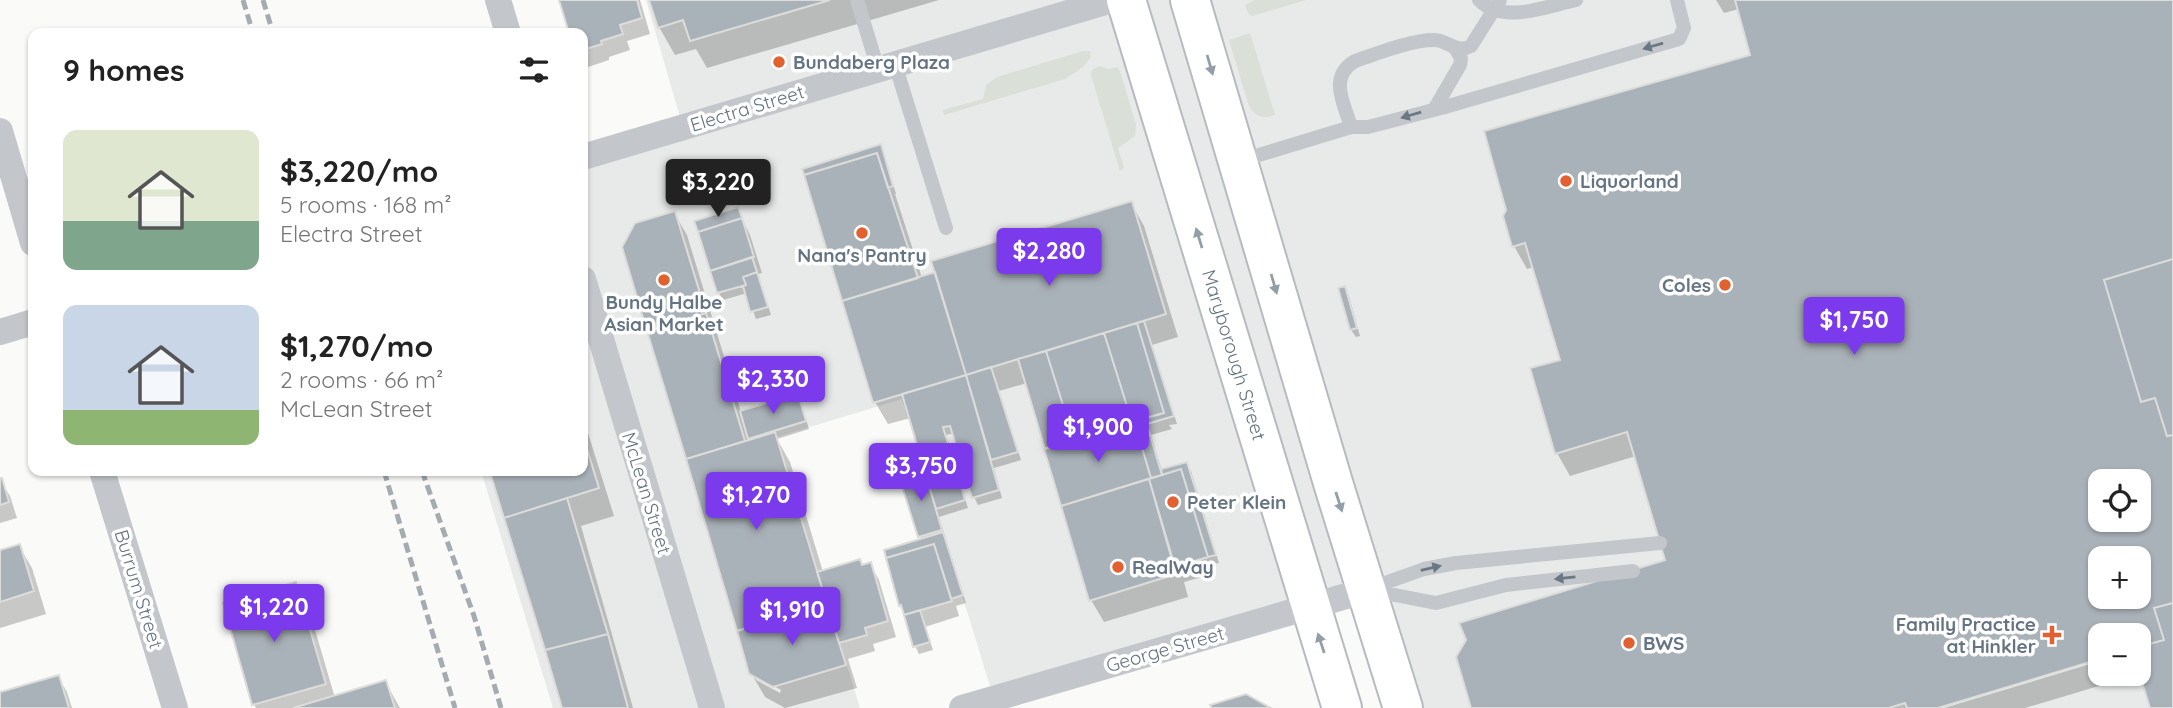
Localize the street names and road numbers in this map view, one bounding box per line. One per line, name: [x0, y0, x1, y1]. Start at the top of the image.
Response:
street label: Electra Street: [687, 79, 807, 137]
street label: Maryborough Street: [1197, 267, 1272, 443]
street label: McLean Street: [617, 429, 677, 557]
street label: Burrum Street: [110, 527, 168, 651]
street label: George Street: [1103, 621, 1227, 677]

